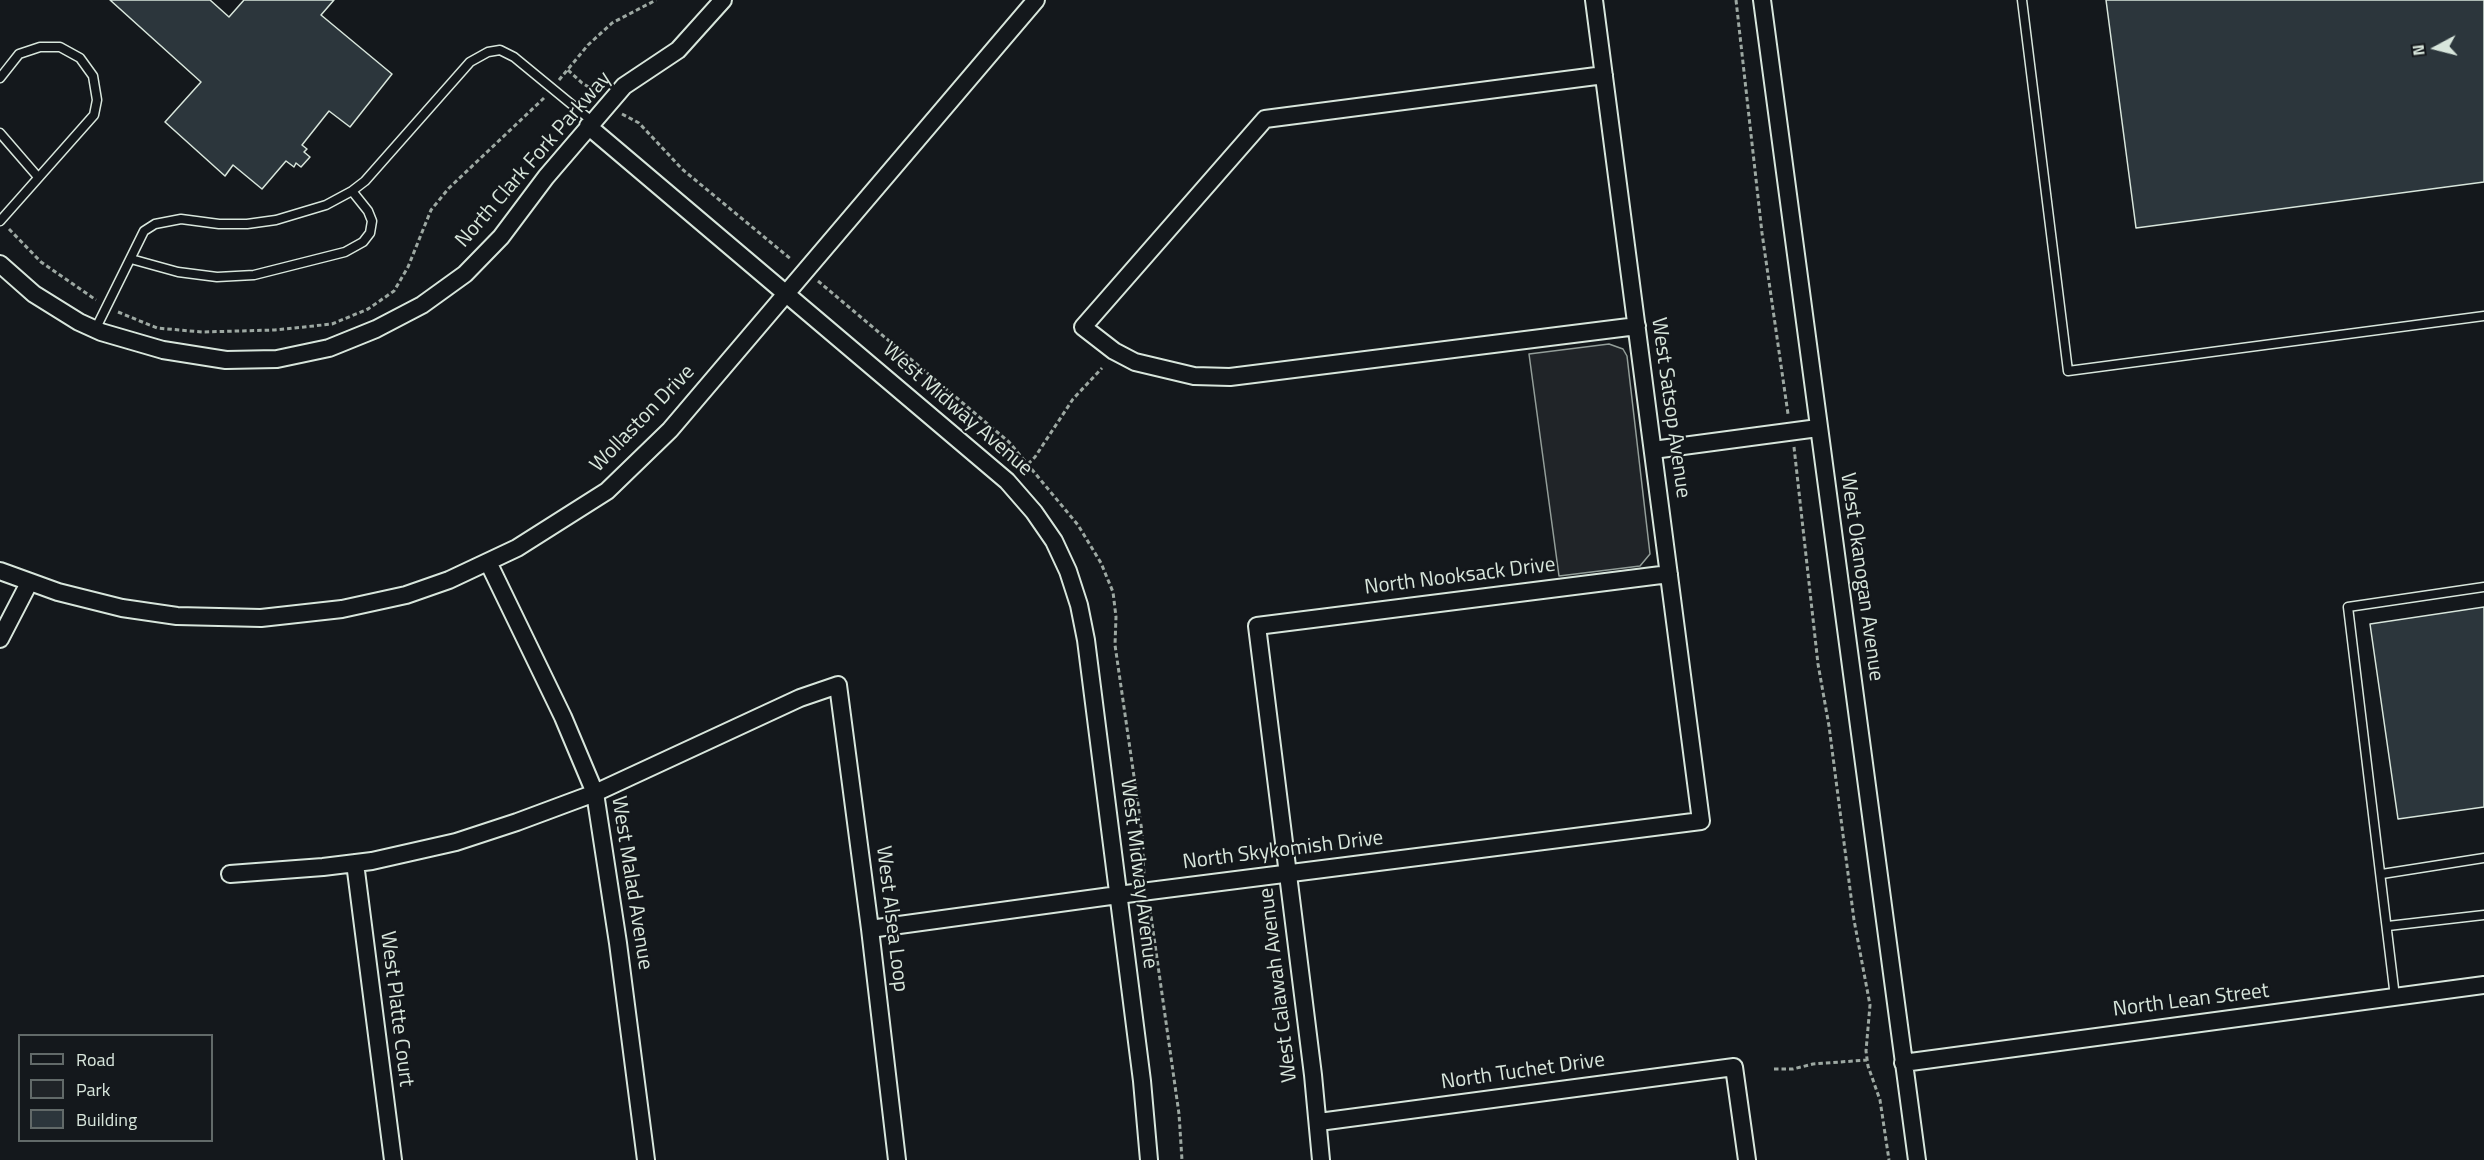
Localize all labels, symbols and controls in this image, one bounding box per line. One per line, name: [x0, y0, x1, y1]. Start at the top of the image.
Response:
north arrow: [2406, 18, 2466, 78]
text: N: [2406, 43, 2431, 57]
street label: North Clark Fork Parkway: [451, 67, 617, 253]
street label: West Satsop Avenue: [1645, 316, 1695, 500]
street label: West Midway Avenue: [877, 338, 1037, 482]
street label: Wollaston Drive: [585, 360, 701, 478]
street label: West Okanogan Avenue: [1834, 471, 1888, 683]
street label: North Nooksack Drive: [1363, 553, 1557, 601]
street label: West Midway Avenue: [1114, 778, 1162, 970]
street label: West Malad Avenue: [605, 794, 657, 972]
street label: North Skykomish Drive: [1181, 826, 1385, 876]
street label: West Alsea Loop: [870, 845, 912, 993]
street label: West Calawah Avenue: [1255, 886, 1303, 1084]
street label: West Platte Court: [374, 930, 418, 1088]
street label: North Lean Street: [2112, 979, 2270, 1023]
legend: [18, 1034, 213, 1142]
text: Road: [76, 1046, 115, 1073]
street label: North Tuchet Drive: [1440, 1048, 1606, 1096]
text: Park: [76, 1076, 110, 1103]
text: Building: [76, 1106, 137, 1133]

